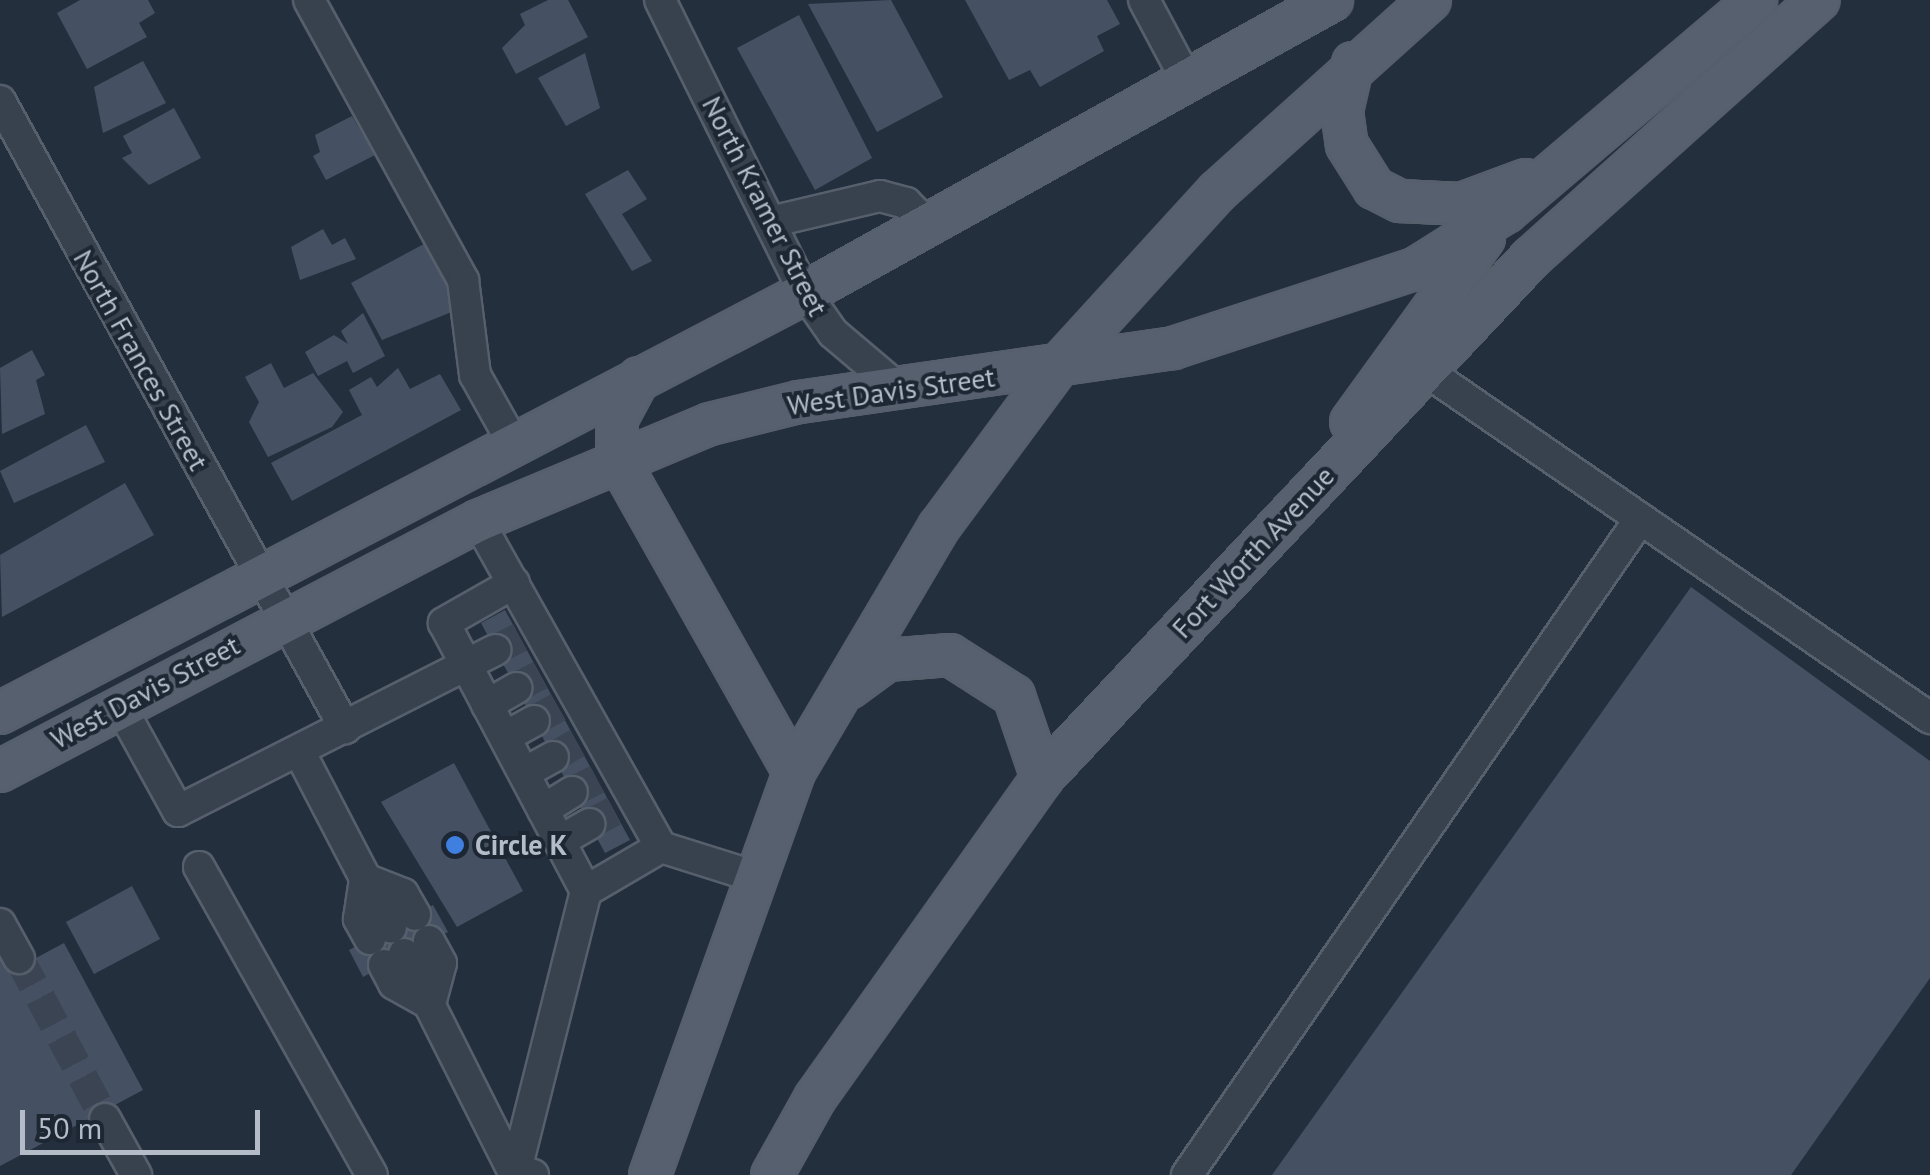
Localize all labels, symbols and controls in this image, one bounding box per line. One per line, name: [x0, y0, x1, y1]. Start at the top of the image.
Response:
street label: North Kramer Street: [695, 91, 835, 321]
street label: North Frances Street: [67, 244, 215, 476]
street label: West Davis Street: [785, 360, 997, 422]
street label: Fort Worth Avenue: [1164, 459, 1342, 645]
street label: West Davis Street: [45, 628, 245, 756]
place label: Circle K: [475, 828, 567, 862]
marker: Circle K: [444, 834, 466, 856]
scale bar: [25, 1090, 265, 1152]
text: 50 m: [37, 1108, 102, 1147]

